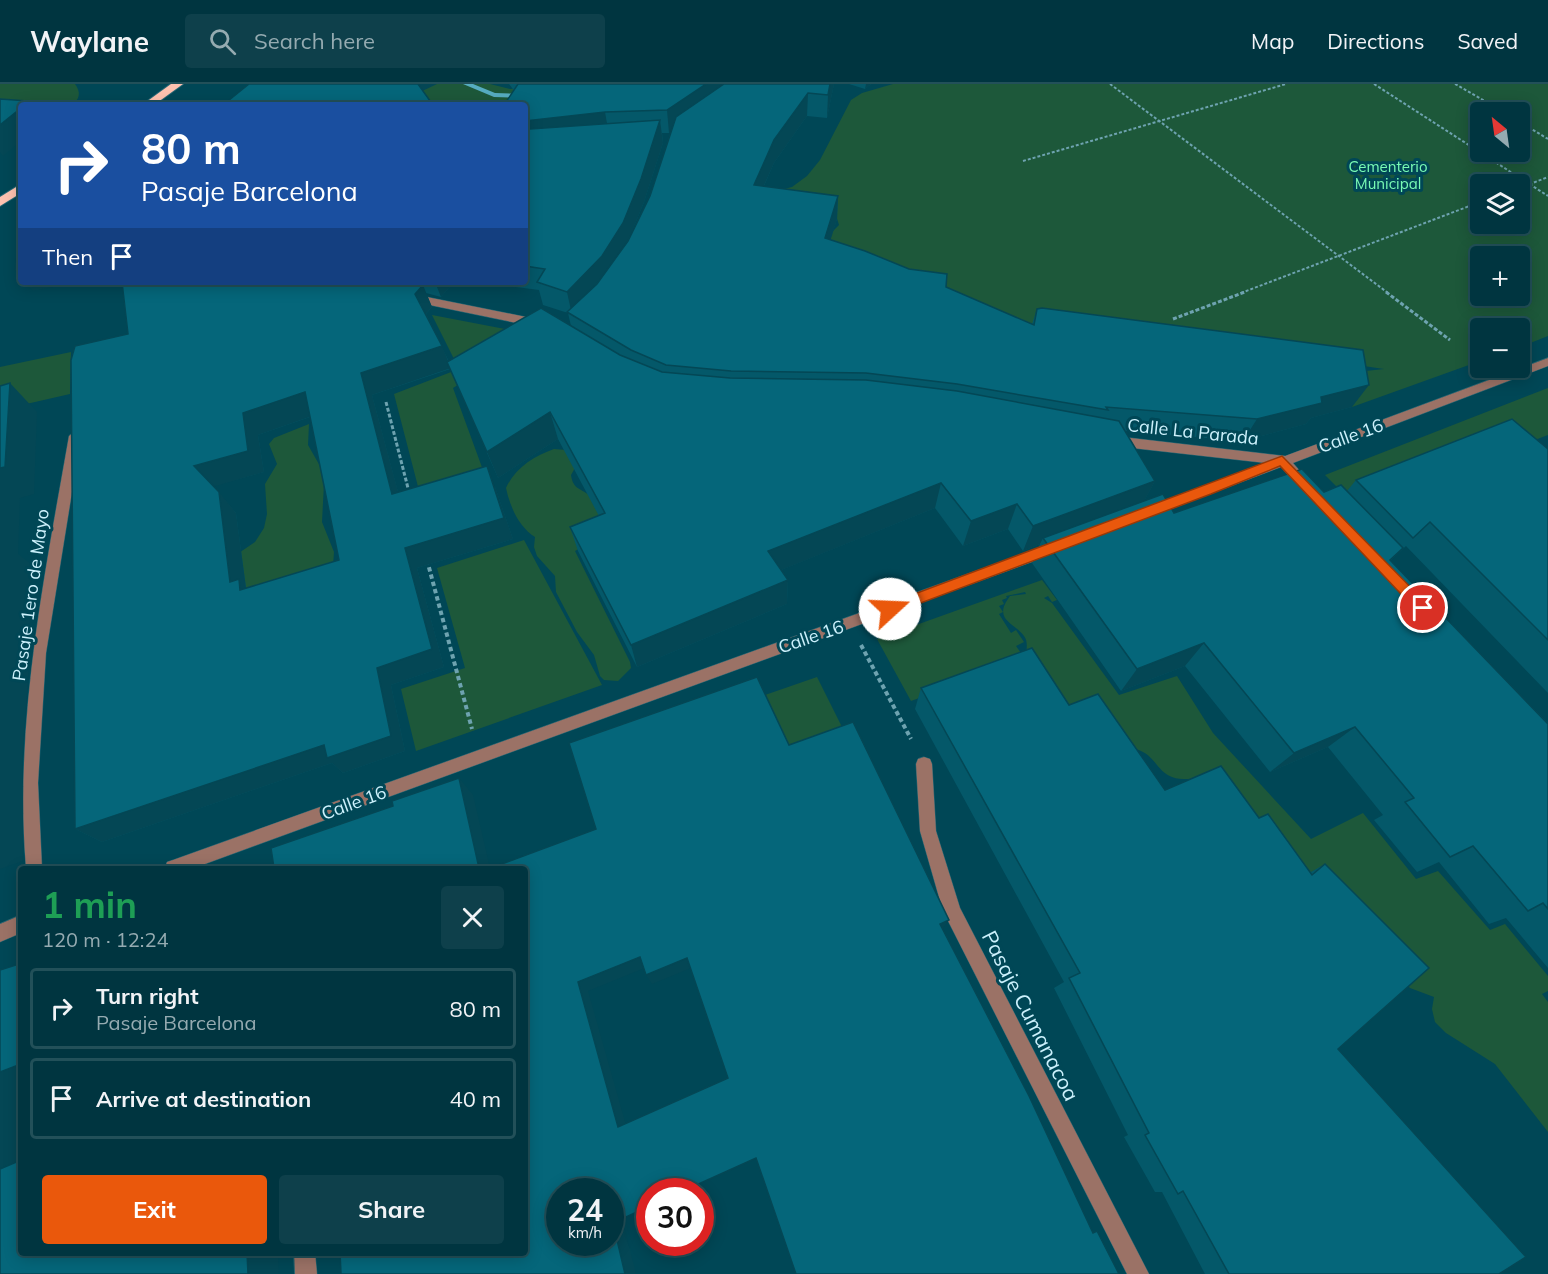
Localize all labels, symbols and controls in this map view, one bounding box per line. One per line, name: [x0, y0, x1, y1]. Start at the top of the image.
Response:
search box: [185, 14, 605, 68]
text: Waylane: [30, 24, 149, 59]
icon: search: [206, 25, 239, 58]
text: Search here: [254, 27, 375, 55]
text: Map: [1251, 28, 1294, 54]
text: Directions: [1327, 28, 1424, 54]
text: Saved: [1457, 28, 1518, 54]
north arrow: [1470, 102, 1530, 162]
map controls: [1470, 102, 1530, 378]
text: 80 m: [141, 122, 241, 175]
icon: right: [42, 126, 120, 204]
park label: Cementerio Municipal: [1349, 157, 1427, 193]
text: Pasaje Barcelona: [141, 174, 358, 208]
button: layers: [1470, 174, 1530, 234]
icon: arrive: [105, 240, 138, 273]
text: Then: [42, 243, 93, 271]
button: +: [1470, 246, 1530, 306]
button: −: [1470, 318, 1530, 378]
street label: Calle La Parada: [1126, 413, 1260, 450]
street label: Calle 16: [1315, 413, 1386, 458]
street label: Pasaje 1ero de Mayo: [7, 507, 54, 683]
position arrow: [858, 577, 922, 641]
pin: [1397, 582, 1448, 633]
icon: arrive: [1406, 591, 1439, 624]
street label: Calle 16: [775, 615, 846, 658]
street label: Calle 16: [318, 780, 389, 825]
text: 1 min: [42, 882, 137, 927]
button: close: [441, 886, 504, 949]
street label: Pasaje Cumanacoa: [977, 926, 1085, 1105]
text: 120 m · 12:24: [42, 927, 168, 952]
text: Turn right: [96, 982, 199, 1010]
icon: right: [45, 992, 78, 1025]
text: 80 m: [450, 995, 501, 1023]
text: Pasaje Barcelona: [96, 1010, 257, 1035]
icon: arrive: [45, 1082, 78, 1115]
text: Arrive at destination: [96, 1085, 311, 1113]
text: 40 m: [450, 1085, 501, 1113]
button: Exit: [42, 1175, 267, 1244]
button: Share: [279, 1175, 504, 1244]
speed limit sign: 30: [636, 1178, 714, 1256]
text: 24: [567, 1191, 603, 1229]
text: km/h: [568, 1223, 602, 1242]

